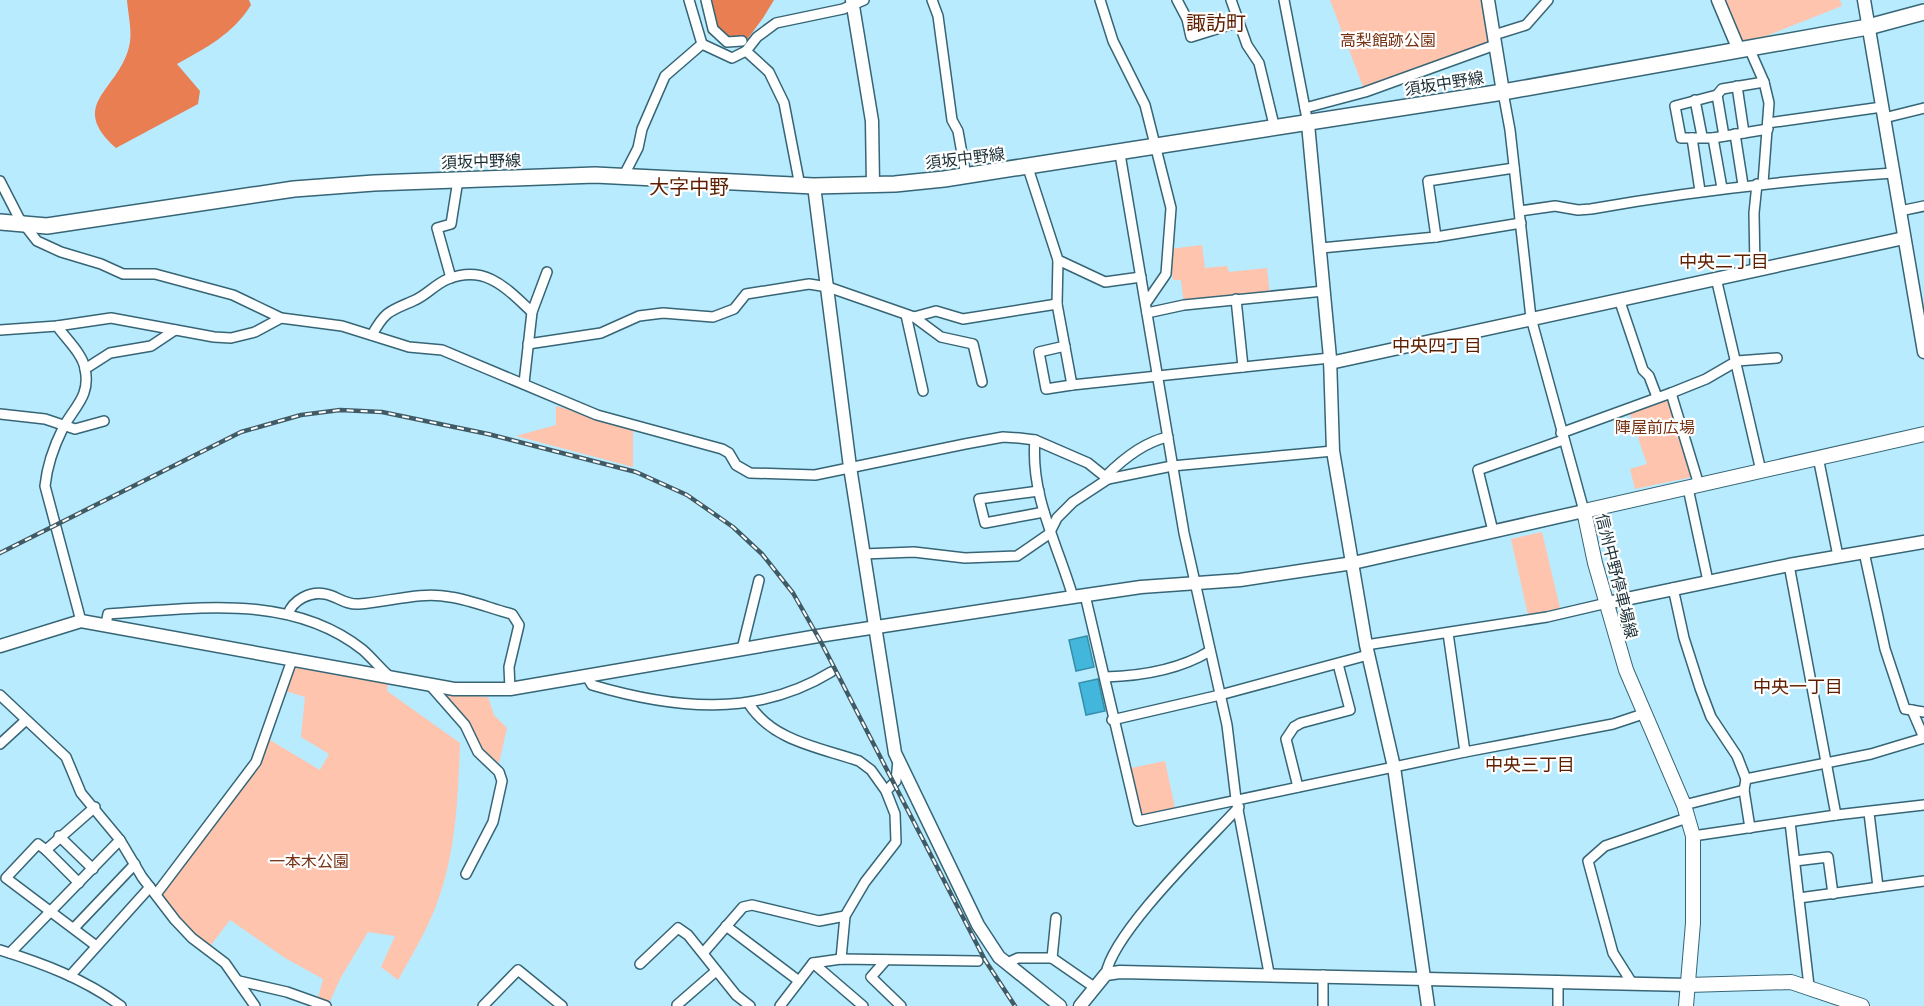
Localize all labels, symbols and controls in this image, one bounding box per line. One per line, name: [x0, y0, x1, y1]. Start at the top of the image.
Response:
district label: 諏訪町: [1186, 12, 1246, 38]
park label: 高梨館跡公園: [1340, 32, 1436, 52]
street label: 須坂中野線: [1403, 69, 1485, 101]
street label: 須坂中野線: [924, 145, 1006, 175]
street label: 須坂中野線: [441, 152, 521, 174]
district label: 大字中野: [649, 176, 729, 202]
district label: 中央二丁目: [1679, 252, 1769, 275]
district label: 中央四丁目: [1392, 336, 1482, 359]
park label: 陣屋前広場: [1615, 419, 1695, 439]
street label: 信州中野停車場線: [1590, 512, 1640, 641]
district label: 中央一丁目: [1753, 677, 1843, 700]
district label: 中央三丁目: [1485, 755, 1575, 778]
park label: 一本木公園: [269, 853, 349, 873]

